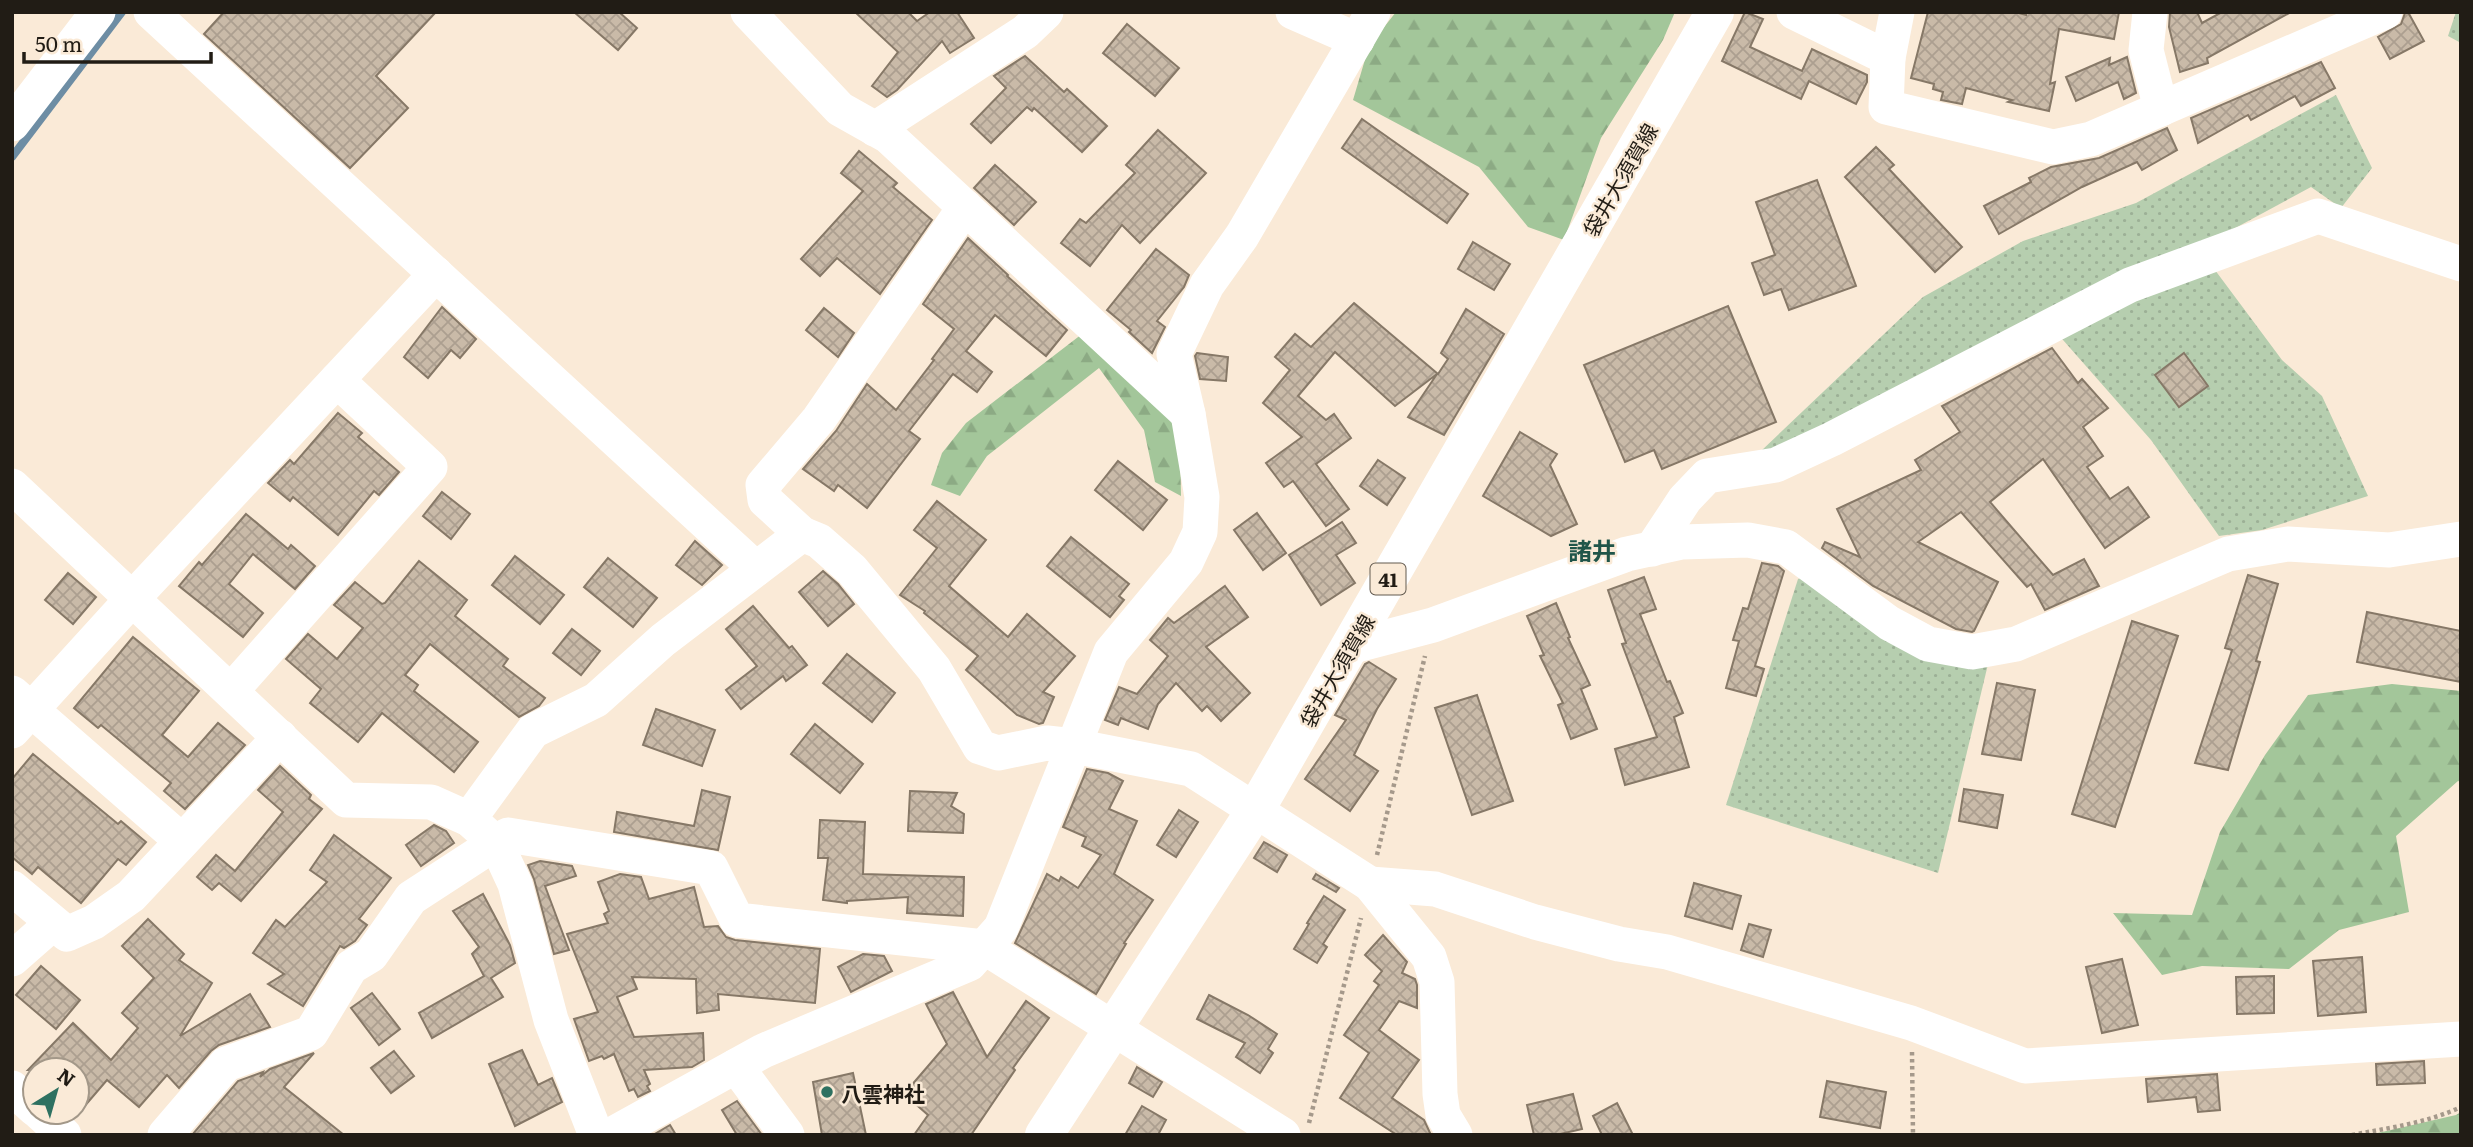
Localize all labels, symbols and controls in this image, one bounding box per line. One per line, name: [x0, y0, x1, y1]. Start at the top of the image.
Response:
scale bar: [24, 21, 212, 65]
text: 50 m: [35, 27, 82, 58]
street label: 袋井大須賀線: [1574, 117, 1664, 241]
district label: 諸井: [1568, 532, 1616, 567]
road number: 41: [1370, 564, 1406, 594]
street label: 袋井大須賀線: [1291, 608, 1381, 732]
north arrow: [21, 1056, 91, 1126]
text: N: [52, 1061, 82, 1093]
place label: 八雲神社: [841, 1077, 925, 1108]
marker: 八雲神社: [819, 1084, 835, 1100]

